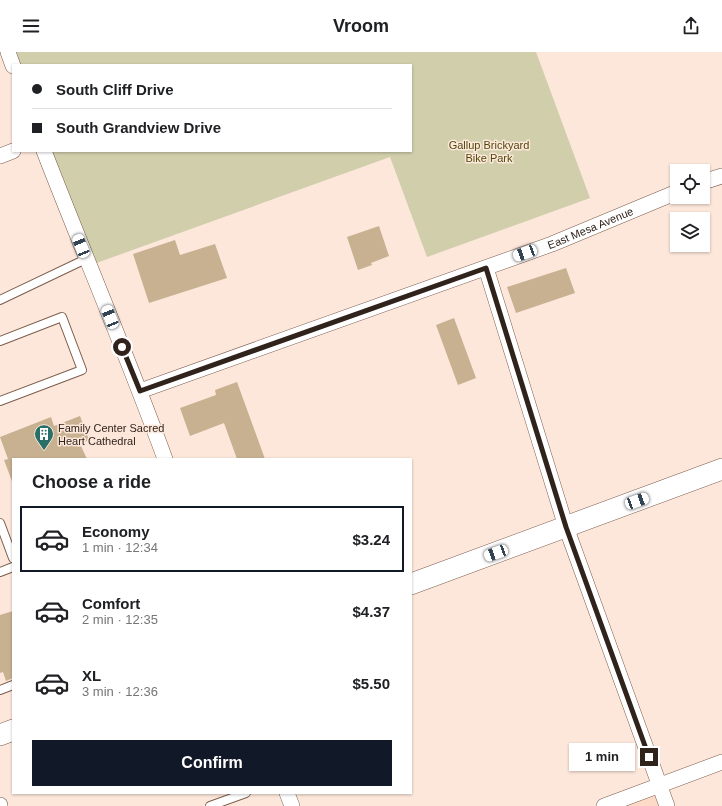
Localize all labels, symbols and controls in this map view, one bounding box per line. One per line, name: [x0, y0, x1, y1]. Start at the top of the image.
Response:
icon: menu: [20, 15, 42, 37]
icon: share: [680, 15, 702, 37]
text: Vroom: [333, 16, 389, 36]
text: South Cliff Drive: [56, 81, 174, 98]
text: South Grandview Drive: [56, 119, 221, 136]
park label: Gallup Brickyard Bike Park: [449, 139, 529, 164]
map controls: [670, 164, 710, 252]
button: locate: [670, 164, 710, 204]
street label: East Mesa Avenue: [546, 205, 635, 251]
button: layers: [670, 212, 710, 252]
car: [71, 233, 91, 259]
car: [512, 243, 538, 263]
car: [100, 304, 120, 330]
route start: [113, 338, 131, 356]
place label: Family Center Sacred Heart Cathedral: [58, 422, 164, 447]
building icon: Family Center Sacred Heart Cathedral: [33, 423, 55, 451]
text: Choose a ride: [32, 472, 151, 492]
car: [624, 491, 650, 511]
icon: car: [34, 521, 70, 557]
text: Economy: [82, 523, 150, 540]
text: $3.24: [352, 531, 390, 548]
text: 1 min · 12:34: [82, 540, 158, 555]
car: [483, 543, 509, 563]
icon: car: [34, 593, 70, 629]
text: Comfort: [82, 595, 140, 612]
text: $4.37: [352, 603, 390, 620]
text: 2 min · 12:35: [82, 612, 158, 627]
icon: car: [34, 665, 70, 701]
text: XL: [82, 667, 101, 684]
text: $5.50: [352, 675, 390, 692]
text: 3 min · 12:36: [82, 684, 158, 699]
button: Confirm: [32, 740, 392, 786]
callout: 1 min: [569, 743, 635, 771]
route end: [640, 748, 658, 766]
text: 1 min: [585, 749, 619, 764]

